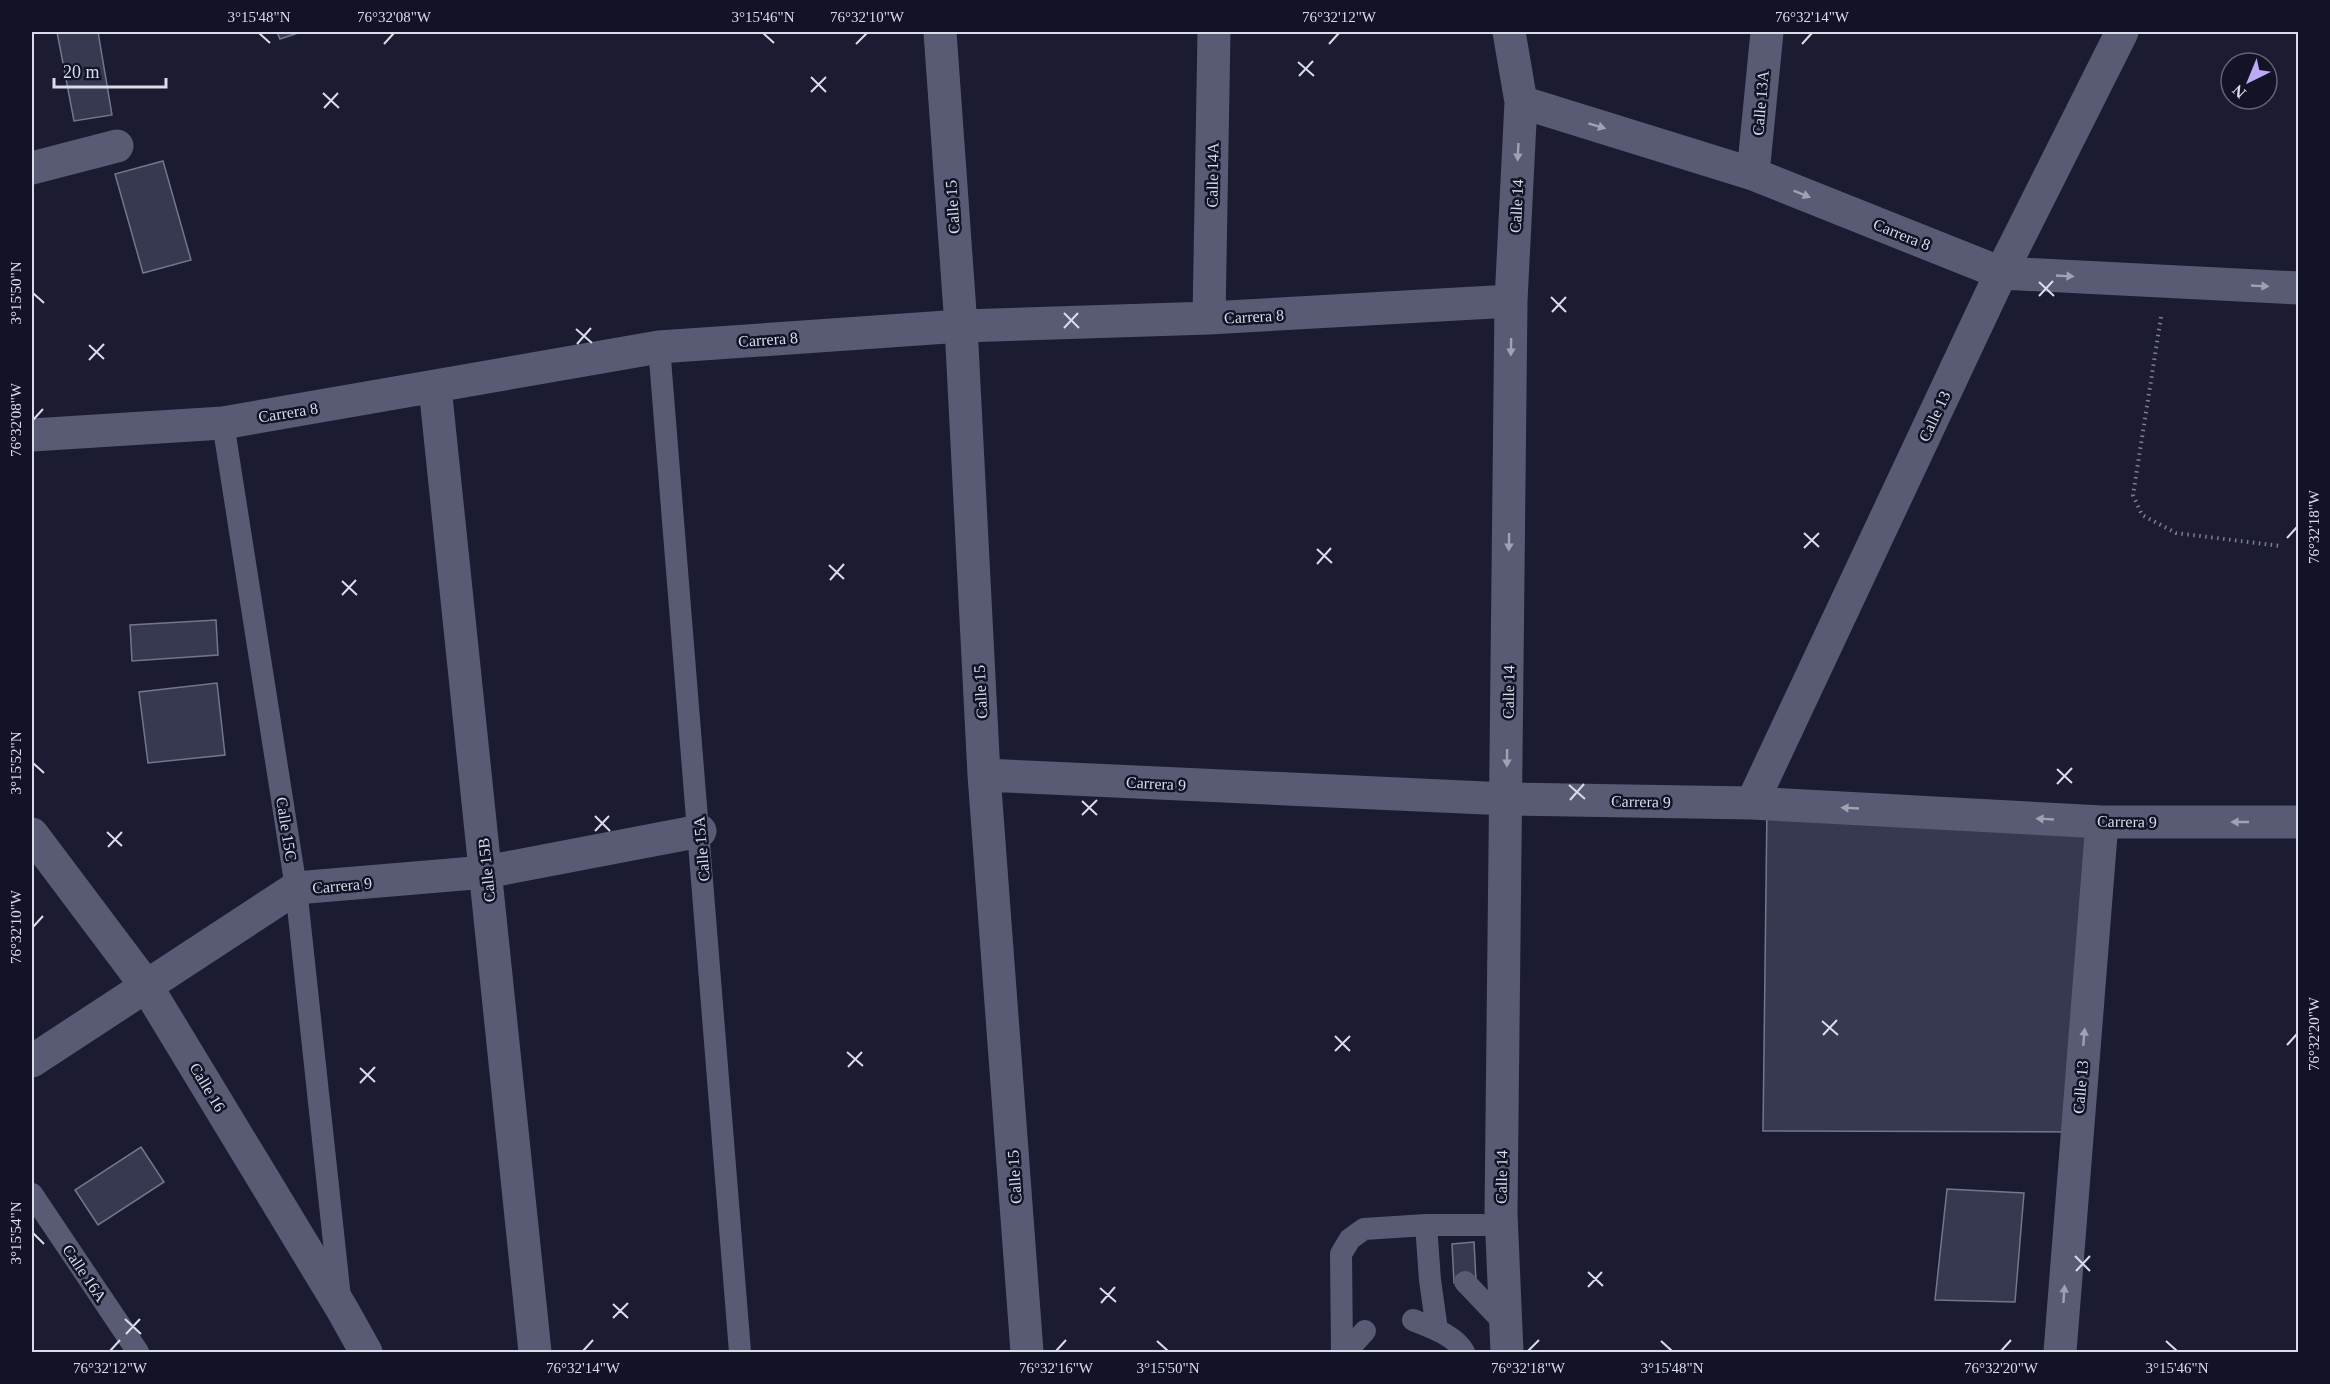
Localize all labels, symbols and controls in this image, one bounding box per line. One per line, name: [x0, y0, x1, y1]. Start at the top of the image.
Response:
text: 3°15'48"N: [227, 9, 291, 25]
text: 76°32'08"W: [357, 9, 432, 25]
text: 3°15'46"N: [731, 9, 795, 25]
text: 76°32'10"W: [830, 9, 905, 25]
text: 76°32'12"W: [1302, 9, 1377, 25]
text: 76°32'14"W: [1775, 9, 1850, 25]
scale bar: [54, 51, 166, 89]
north arrow: [2219, 51, 2279, 111]
text: 20 m: [63, 62, 100, 82]
street label: Calle 13A: [1749, 69, 1772, 136]
text: N: [2229, 81, 2249, 102]
one-way arrow: [1588, 122, 1606, 131]
street label: Calle 14A: [1203, 142, 1222, 208]
one-way arrow: [1514, 143, 1523, 162]
street label: Calle 14: [1507, 179, 1526, 233]
street label: Calle 15: [942, 180, 963, 234]
one-way arrow: [1793, 190, 1811, 199]
street label: Carrera 8: [1871, 215, 1933, 254]
text: 3°15'50"N: [8, 261, 24, 325]
one-way arrow: [2056, 272, 2075, 281]
one-way arrow: [2251, 281, 2270, 290]
street label: Carrera 8: [1224, 306, 1284, 327]
street label: Carrera 8: [738, 329, 799, 350]
one-way arrow: [1506, 337, 1516, 356]
text: 76°32'08"W: [8, 382, 24, 457]
street label: Calle 13: [1915, 388, 1954, 444]
street label: Carrera 8: [257, 399, 319, 426]
text: 76°32'18"W: [2306, 489, 2322, 564]
one-way arrow: [1504, 532, 1514, 551]
street label: Calle 15: [971, 665, 990, 719]
street label: Calle 14: [1500, 665, 1517, 719]
text: 3°15'52"N: [8, 731, 24, 795]
one-way arrow: [1502, 748, 1512, 767]
street label: Carrera 9: [1126, 773, 1186, 794]
street label: Carrera 9: [1611, 792, 1671, 811]
street label: Calle 15C: [273, 796, 300, 862]
one-way arrow: [1841, 804, 1860, 813]
street label: Carrera 9: [2097, 812, 2157, 831]
one-way arrow: [2036, 814, 2055, 823]
street label: Calle 15A: [690, 815, 713, 882]
one-way arrow: [2231, 817, 2250, 827]
street label: Calle 15B: [475, 837, 498, 903]
street label: Carrera 9: [311, 874, 373, 897]
text: 76°32'10"W: [8, 889, 24, 964]
text: 76°32'20"W: [2306, 996, 2322, 1071]
one-way arrow: [2079, 1027, 2089, 1046]
street label: Calle 16: [186, 1060, 229, 1115]
street label: Calle 13: [2070, 1060, 2091, 1115]
street label: Calle 15: [1004, 1150, 1025, 1204]
street label: Calle 14: [1493, 1150, 1510, 1204]
text: 3°15'54"N: [8, 1201, 24, 1265]
street label: Calle 16A: [59, 1241, 110, 1305]
one-way arrow: [2059, 1285, 2069, 1304]
text: 76°32'12"W: [73, 1360, 148, 1376]
text: 76°32'14"W: [546, 1360, 621, 1376]
text: 76°32'16"W: [1019, 1360, 1094, 1376]
text: 3°15'50"N: [1136, 1360, 1200, 1376]
text: 76°32'18"W: [1491, 1360, 1566, 1376]
text: 3°15'48"N: [1640, 1360, 1704, 1376]
text: 76°32'20"W: [1964, 1360, 2039, 1376]
text: 3°15'46"N: [2145, 1360, 2209, 1376]

